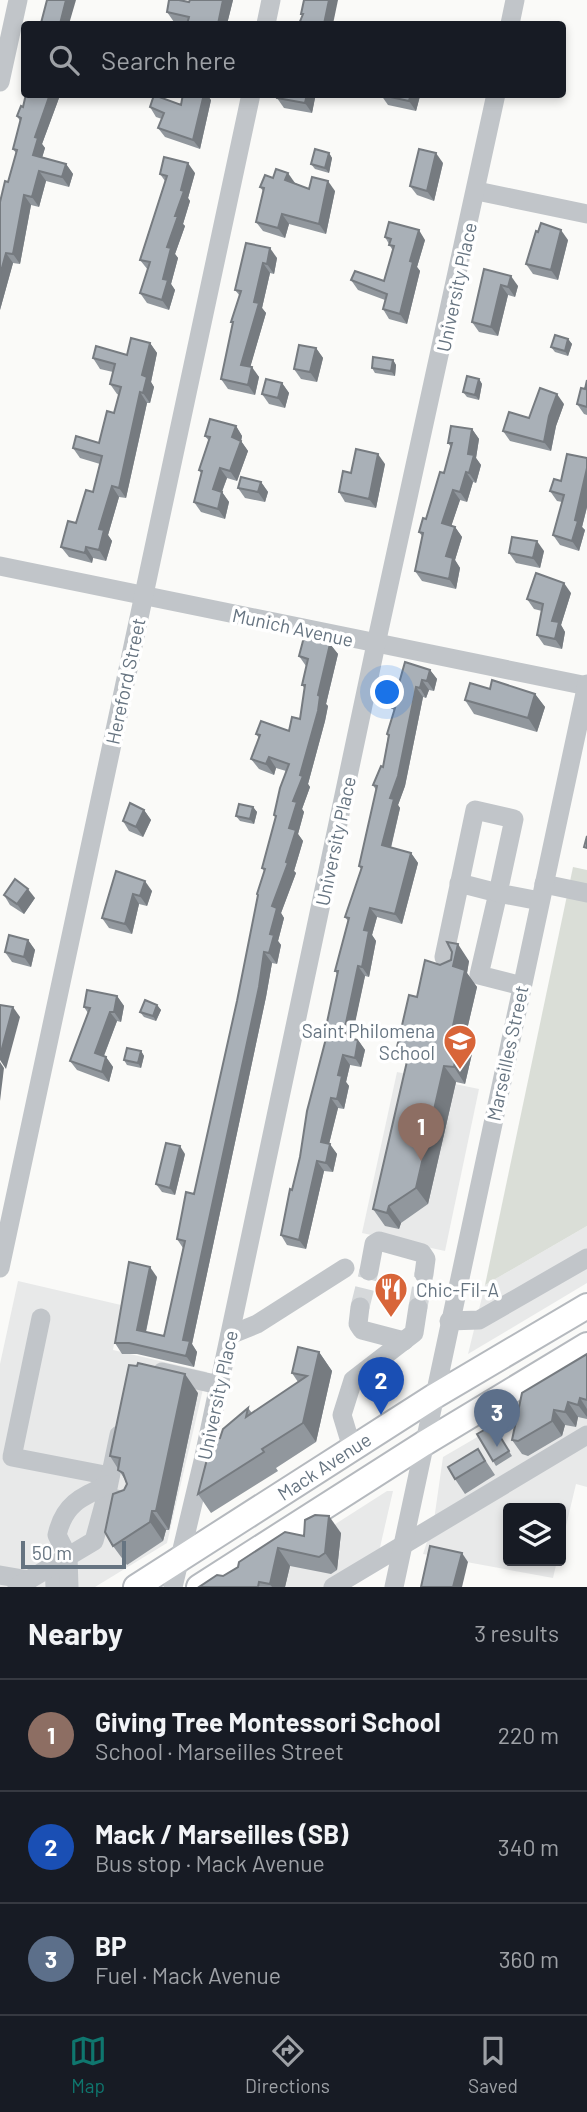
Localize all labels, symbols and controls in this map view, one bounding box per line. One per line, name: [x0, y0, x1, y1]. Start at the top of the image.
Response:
search box: [21, 21, 566, 98]
icon: search: [45, 41, 83, 79]
text: Search here: [101, 44, 236, 75]
street label: University Place: [431, 220, 481, 354]
street label: Munich Avenue: [230, 603, 356, 651]
street label: Hereford Street: [100, 616, 150, 746]
your location: [370, 675, 404, 709]
street label: University Place: [310, 774, 360, 908]
street label: Marseilles Street: [481, 983, 533, 1123]
place label: Saint Philomena School: [302, 1019, 435, 1064]
school or university icon: Saint Philomena School: [441, 1022, 479, 1071]
pin: 1: [398, 1103, 444, 1161]
restaurant icon: Chic-Fil-A: [372, 1270, 410, 1319]
place label: Chic-Fil-A: [416, 1278, 499, 1301]
street label: University Place: [192, 1328, 242, 1462]
pin: 2: [358, 1357, 404, 1415]
pin: 3: [474, 1389, 520, 1447]
street label: Mack Avenue: [273, 1427, 375, 1505]
map controls: [503, 1503, 566, 1566]
button: layers: [503, 1503, 566, 1566]
scale bar: [21, 1538, 126, 1570]
text: 50 m: [32, 1541, 72, 1564]
text: Nearby: [28, 1615, 123, 1651]
text: 3 results: [474, 1619, 559, 1647]
text: Giving Tree Montessori School: [95, 1706, 441, 1737]
text: 1: [47, 1721, 55, 1749]
text: 220 m: [498, 1721, 559, 1749]
text: School · Marseilles Street: [95, 1737, 344, 1765]
text: Mack / Marseilles (SB): [95, 1818, 348, 1849]
text: 2: [45, 1833, 57, 1861]
text: 340 m: [498, 1833, 559, 1861]
text: Bus stop · Mack Avenue: [95, 1849, 325, 1877]
text: BP: [95, 1930, 127, 1961]
text: 3: [45, 1945, 57, 1973]
text: 360 m: [499, 1945, 559, 1973]
text: Fuel · Mack Avenue: [95, 1961, 281, 1989]
tab: Map: [69, 2032, 107, 2097]
tab: Directions: [245, 2032, 330, 2097]
tab: Saved: [468, 2032, 518, 2097]

